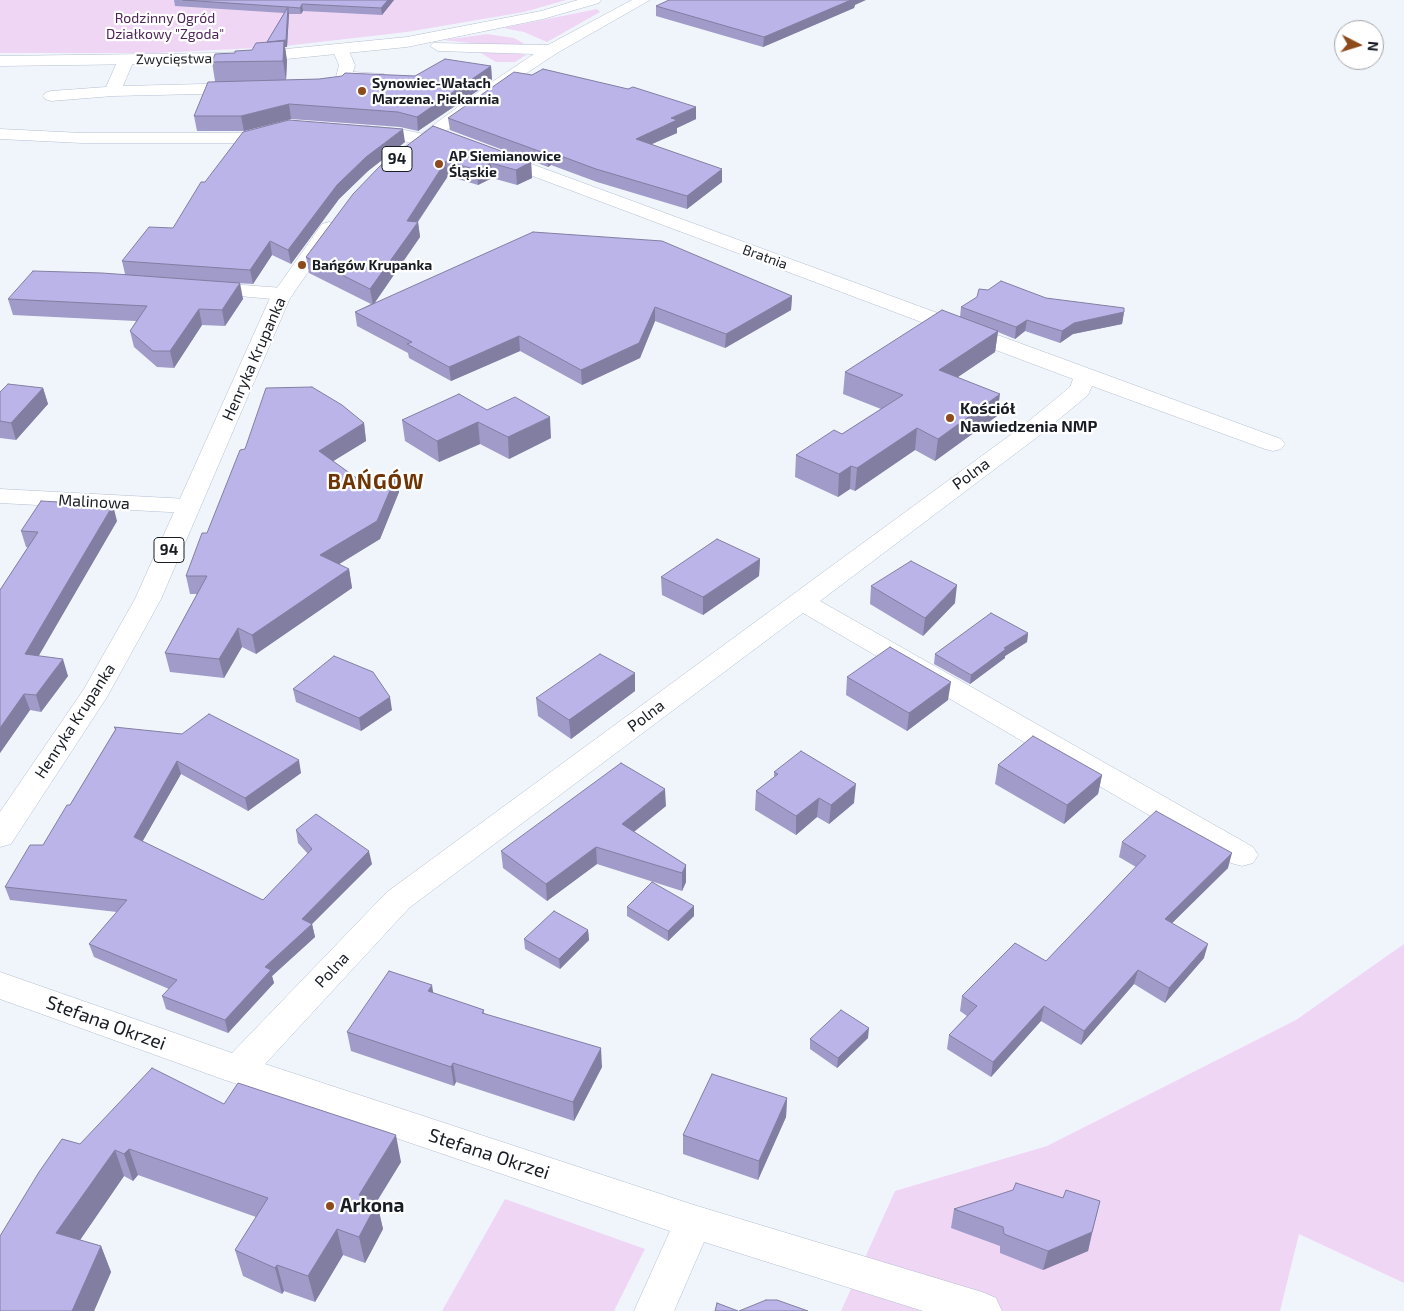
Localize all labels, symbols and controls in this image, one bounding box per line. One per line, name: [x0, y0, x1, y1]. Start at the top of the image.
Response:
park label: Rodzinny Ogród Działkowy "Zgoda": [106, 10, 224, 42]
north arrow: [1334, 20, 1384, 70]
text: N: [1365, 40, 1382, 52]
street label: Zwycięstwa: [136, 50, 212, 68]
place label: Synowiec-Wałach Marzena. Piekarnia: [372, 75, 499, 108]
marker: Synowiec-Wałach Marzena. Piekarnia: [356, 85, 368, 97]
road number: 94: [382, 146, 412, 172]
place label: AP Siemianowice Śląskie: [449, 148, 561, 180]
marker: AP Siemianowice Śląskie: [433, 158, 445, 170]
street label: Bratnia: [740, 241, 790, 273]
place label: Bańgów Krupanka: [312, 257, 432, 273]
marker: Bańgów Krupanka: [296, 259, 308, 271]
street label: Henryka Krupanka: [218, 294, 290, 424]
place label: Kościół Nawiedzenia NMP: [960, 399, 1097, 437]
marker: Kościół Nawiedzenia NMP: [944, 412, 956, 424]
street label: Polna: [949, 454, 993, 494]
district label: BAŃGÓW: [327, 469, 425, 495]
street label: Malinowa: [58, 491, 130, 513]
road number: 94: [154, 538, 184, 562]
street label: Henryka Krupanka: [31, 660, 119, 782]
street label: Polna: [624, 696, 668, 736]
street label: Polna: [311, 948, 353, 992]
street label: Stefana Okrzei: [43, 991, 169, 1055]
street label: Stefana Okrzei: [426, 1124, 552, 1184]
place label: Arkona: [340, 1195, 404, 1217]
marker: Arkona: [324, 1200, 336, 1212]

